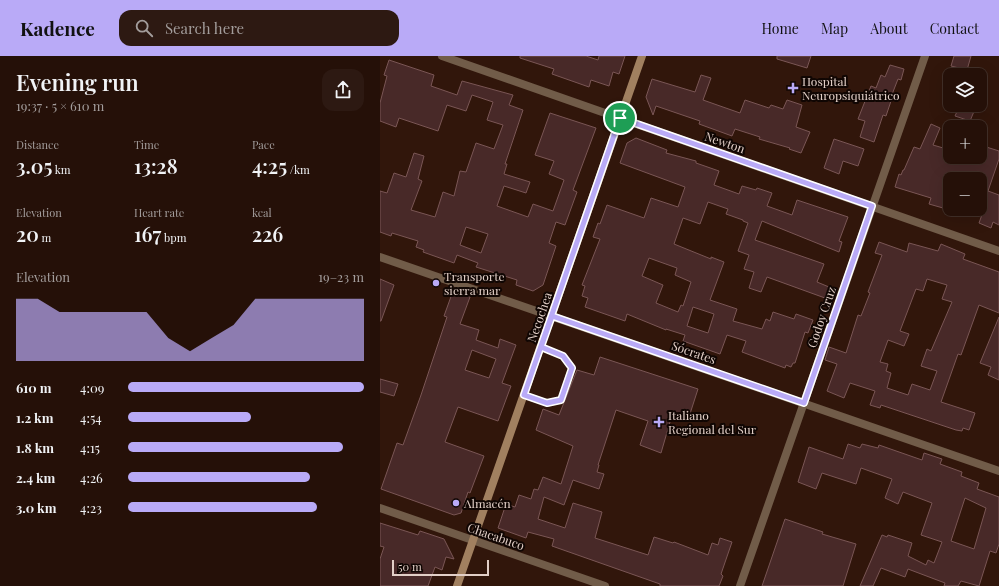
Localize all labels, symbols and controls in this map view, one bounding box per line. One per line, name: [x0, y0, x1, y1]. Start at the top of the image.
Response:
search box: [119, 10, 399, 46]
text: Kadence: [20, 15, 95, 41]
icon: search: [133, 17, 155, 39]
text: Search here: [165, 18, 244, 38]
text: Home: [761, 19, 799, 38]
text: Map: [821, 19, 848, 38]
text: About: [870, 19, 908, 38]
text: Contact: [930, 19, 979, 38]
text: Evening run: [16, 67, 139, 97]
map controls: [943, 68, 987, 216]
button: layers: [943, 68, 987, 112]
button: share: [322, 69, 364, 111]
place label: Hospital Neuropsiquiátrico: [802, 73, 900, 103]
marker: Hospital Neuropsiquiátrico: [787, 82, 799, 94]
text: 19:37 · 5 × 610 m: [16, 97, 104, 114]
pin: [603, 101, 637, 135]
icon: arrive: [609, 107, 631, 129]
button: +: [943, 120, 987, 164]
street label: Newton: [703, 128, 747, 156]
text: Distance: [16, 137, 59, 152]
text: Time: [134, 137, 159, 152]
text: Pace: [252, 137, 275, 152]
text: 3.05: [16, 152, 52, 179]
text: 13:28: [134, 152, 178, 179]
text: 4:25: [252, 152, 287, 179]
text: km: [52, 162, 71, 177]
text: /km: [287, 162, 310, 177]
button: −: [943, 172, 987, 216]
text: Elevation: [16, 205, 62, 220]
text: Heart rate: [134, 205, 184, 220]
text: kcal: [252, 205, 272, 220]
text: 20: [16, 220, 39, 247]
text: 167: [134, 220, 161, 247]
text: 226: [252, 220, 283, 247]
text: m: [39, 230, 51, 245]
text: bpm: [161, 230, 186, 245]
text: Elevation: [16, 268, 70, 285]
text: 19–23 m: [318, 268, 364, 285]
place label: Transporte sierra mar: [444, 268, 505, 298]
marker: Transporte sierra mar: [431, 278, 441, 288]
street label: Godoy Cruz: [803, 284, 839, 350]
street label: Necochea: [523, 290, 555, 344]
street label: Sócrates: [670, 337, 718, 367]
text: 610 m: [16, 379, 51, 396]
text: 4:09: [80, 379, 104, 396]
place label: Italiano Regional del Sur: [668, 407, 757, 437]
text: 1.2 km: [16, 409, 53, 426]
text: 4:54: [80, 409, 102, 426]
marker: Italiano Regional del Sur: [653, 416, 665, 428]
text: 1.8 km: [16, 439, 54, 456]
text: 4:15: [80, 439, 100, 456]
text: 2.4 km: [16, 469, 55, 486]
text: 4:26: [80, 469, 103, 486]
place label: Almacén: [463, 495, 511, 511]
marker: Almacén: [451, 498, 461, 508]
text: 3.0 km: [16, 499, 56, 516]
text: 4:23: [80, 499, 102, 516]
street label: Chacabuco: [465, 519, 527, 553]
scale bar: [392, 558, 489, 577]
text: 50 m: [398, 559, 422, 574]

